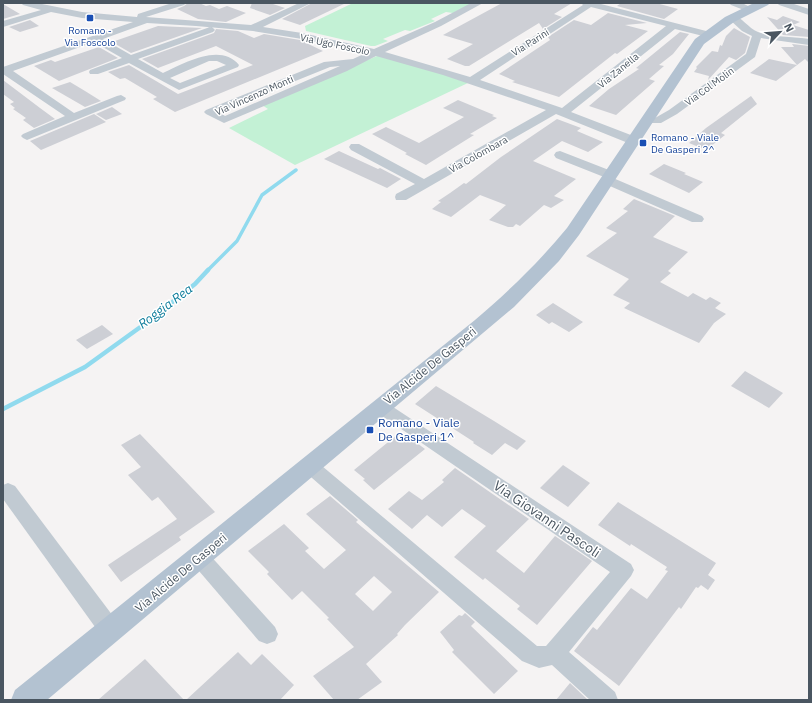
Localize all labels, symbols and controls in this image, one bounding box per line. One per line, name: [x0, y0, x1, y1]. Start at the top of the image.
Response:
north arrow: [760, 12, 800, 52]
marker: Romano - Via Foscolo: [85, 13, 95, 23]
text: N: [781, 21, 797, 34]
place label: Romano - Via Foscolo: [65, 24, 116, 49]
street label: Via Parini: [509, 26, 551, 59]
street label: Via Ugo Foscolo: [299, 31, 371, 58]
street label: Via Zanella: [595, 49, 642, 91]
street label: Via Col Molin: [682, 64, 737, 109]
street label: Via Vincenzo Monti: [213, 72, 296, 119]
place label: Romano - Viale De Gasperi 2^: [651, 131, 720, 156]
street label: Via Colombara: [447, 133, 511, 176]
marker: Romano - Viale De Gasperi 2^: [638, 138, 648, 148]
water label: Roggia Rea: [135, 280, 196, 332]
street label: Via Alcide De Gasperi: [380, 324, 479, 408]
place label: Romano - Viale De Gasperi 1^: [378, 415, 460, 444]
marker: Romano - Viale De Gasperi 1^: [365, 425, 375, 435]
street label: Via Giovanni Pascoli: [490, 476, 604, 562]
street label: Via Alcide De Gasperi: [132, 530, 230, 615]

